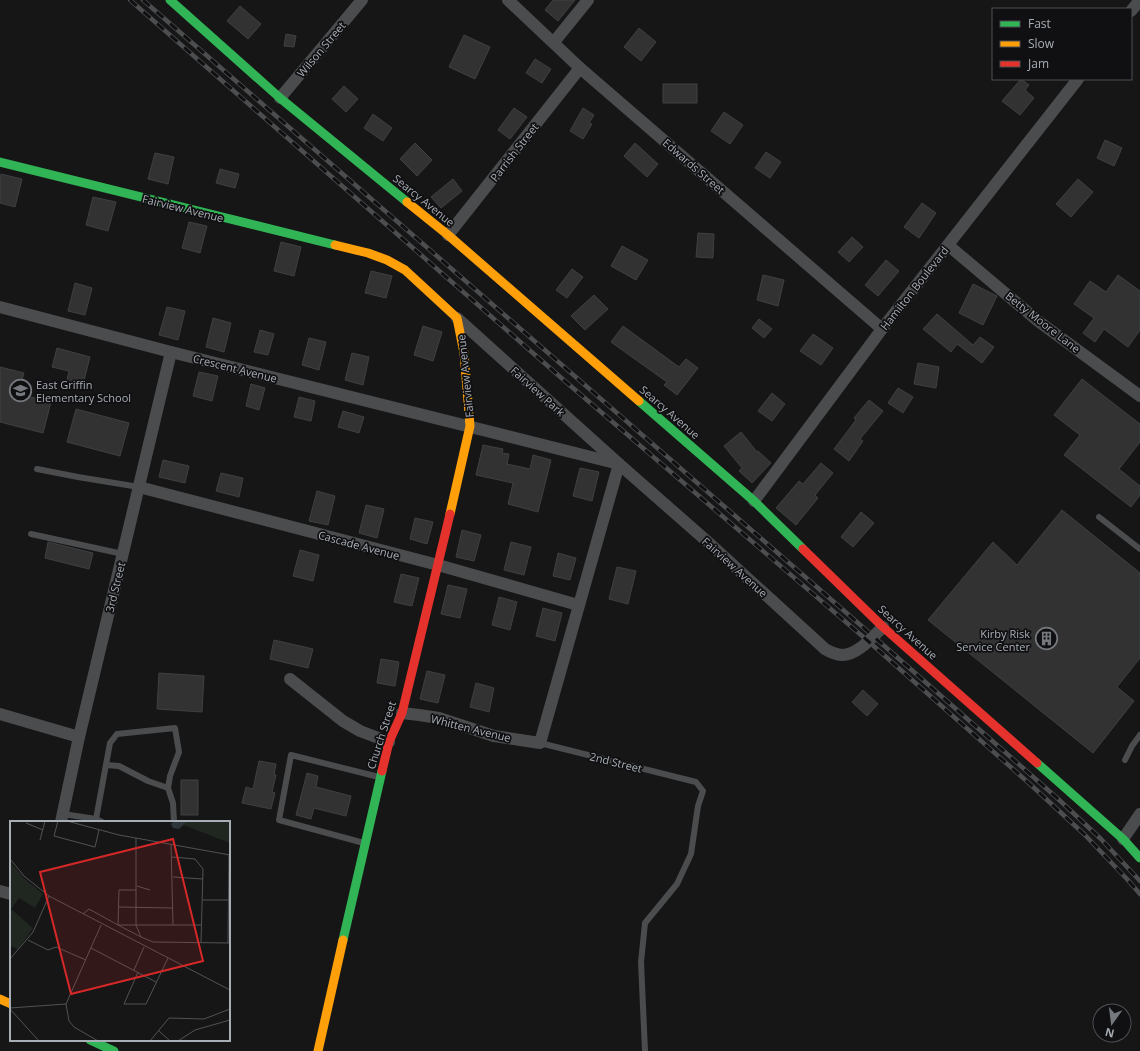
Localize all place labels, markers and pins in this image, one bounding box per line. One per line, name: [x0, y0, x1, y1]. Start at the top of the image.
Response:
school or university icon: East Griffin Elementary School: [7, 377, 33, 403]
place label: East Griffin Elementary School: [36, 377, 131, 405]
place label: Kirby Risk Service Center: [956, 626, 1030, 654]
building icon: Kirby Risk Service Center: [1033, 626, 1059, 652]

